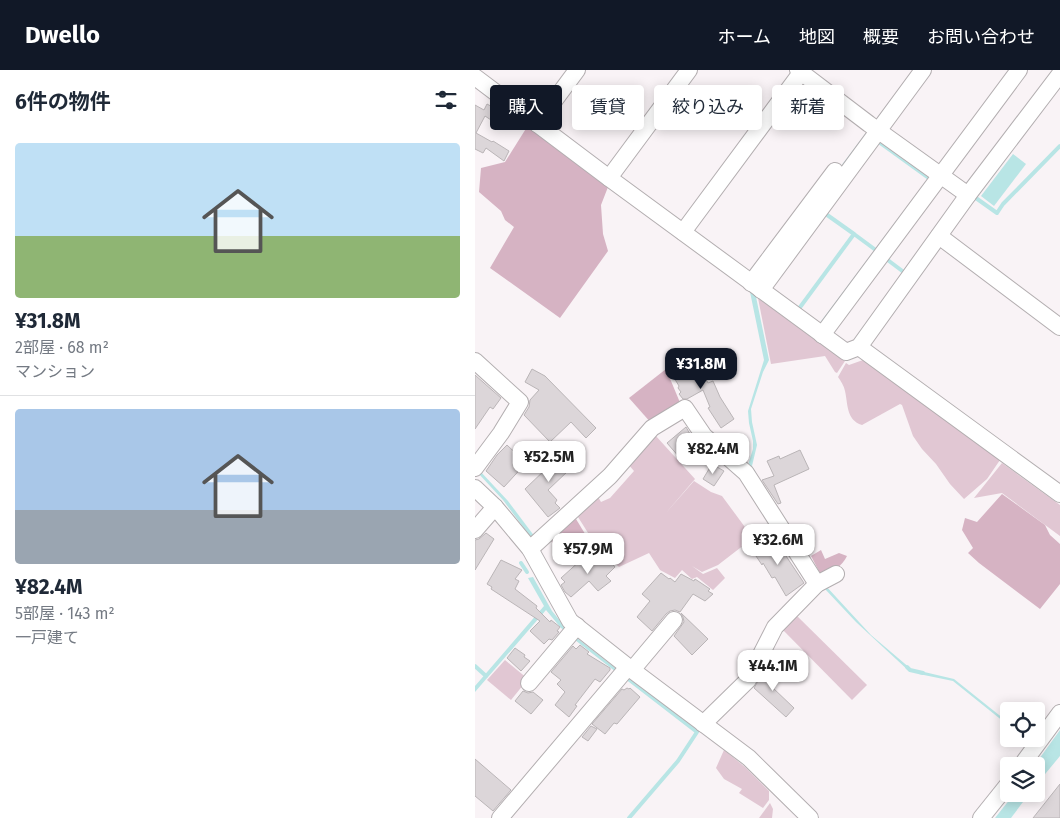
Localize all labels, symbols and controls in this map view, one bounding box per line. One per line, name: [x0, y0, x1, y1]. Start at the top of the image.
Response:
text: Dwello: [25, 21, 100, 49]
text: ホーム: [718, 26, 771, 48]
text: 地図: [799, 26, 835, 48]
text: 概要: [863, 26, 899, 48]
text: お問い合わせ: [927, 26, 1035, 48]
chip: 購入: [490, 85, 562, 130]
chip: 賃貸: [572, 85, 644, 130]
chip: 絞り込み: [654, 85, 762, 130]
chip: 新着: [772, 85, 844, 130]
icon: filters: [432, 86, 460, 114]
text: 6件の物件: [15, 89, 111, 115]
icon: home: [193, 176, 283, 266]
text: ¥31.8M: [15, 308, 81, 334]
text: 2部屋 · 68 m²: [15, 338, 109, 357]
pin: ¥31.8M: [660, 348, 742, 390]
text: ¥31.8M: [676, 354, 726, 373]
text: マンション: [15, 362, 95, 381]
pin: ¥82.4M: [672, 432, 754, 475]
text: ¥82.4M: [687, 439, 739, 458]
pin: ¥52.5M: [508, 440, 590, 483]
icon: home: [193, 441, 283, 531]
text: ¥52.5M: [524, 447, 574, 466]
pin: ¥32.6M: [737, 524, 819, 566]
text: ¥32.6M: [753, 530, 803, 549]
pin: ¥57.9M: [547, 532, 629, 575]
text: ¥57.9M: [563, 539, 613, 558]
text: ¥82.4M: [15, 574, 83, 600]
text: 5部屋 · 143 m²: [15, 604, 115, 623]
text: 一戸建て: [15, 628, 79, 647]
pin: ¥44.1M: [732, 650, 814, 692]
text: ¥44.1M: [748, 656, 798, 675]
map controls: [1000, 702, 1045, 802]
button: locate: [1000, 702, 1045, 747]
button: layers: [1000, 757, 1045, 802]

